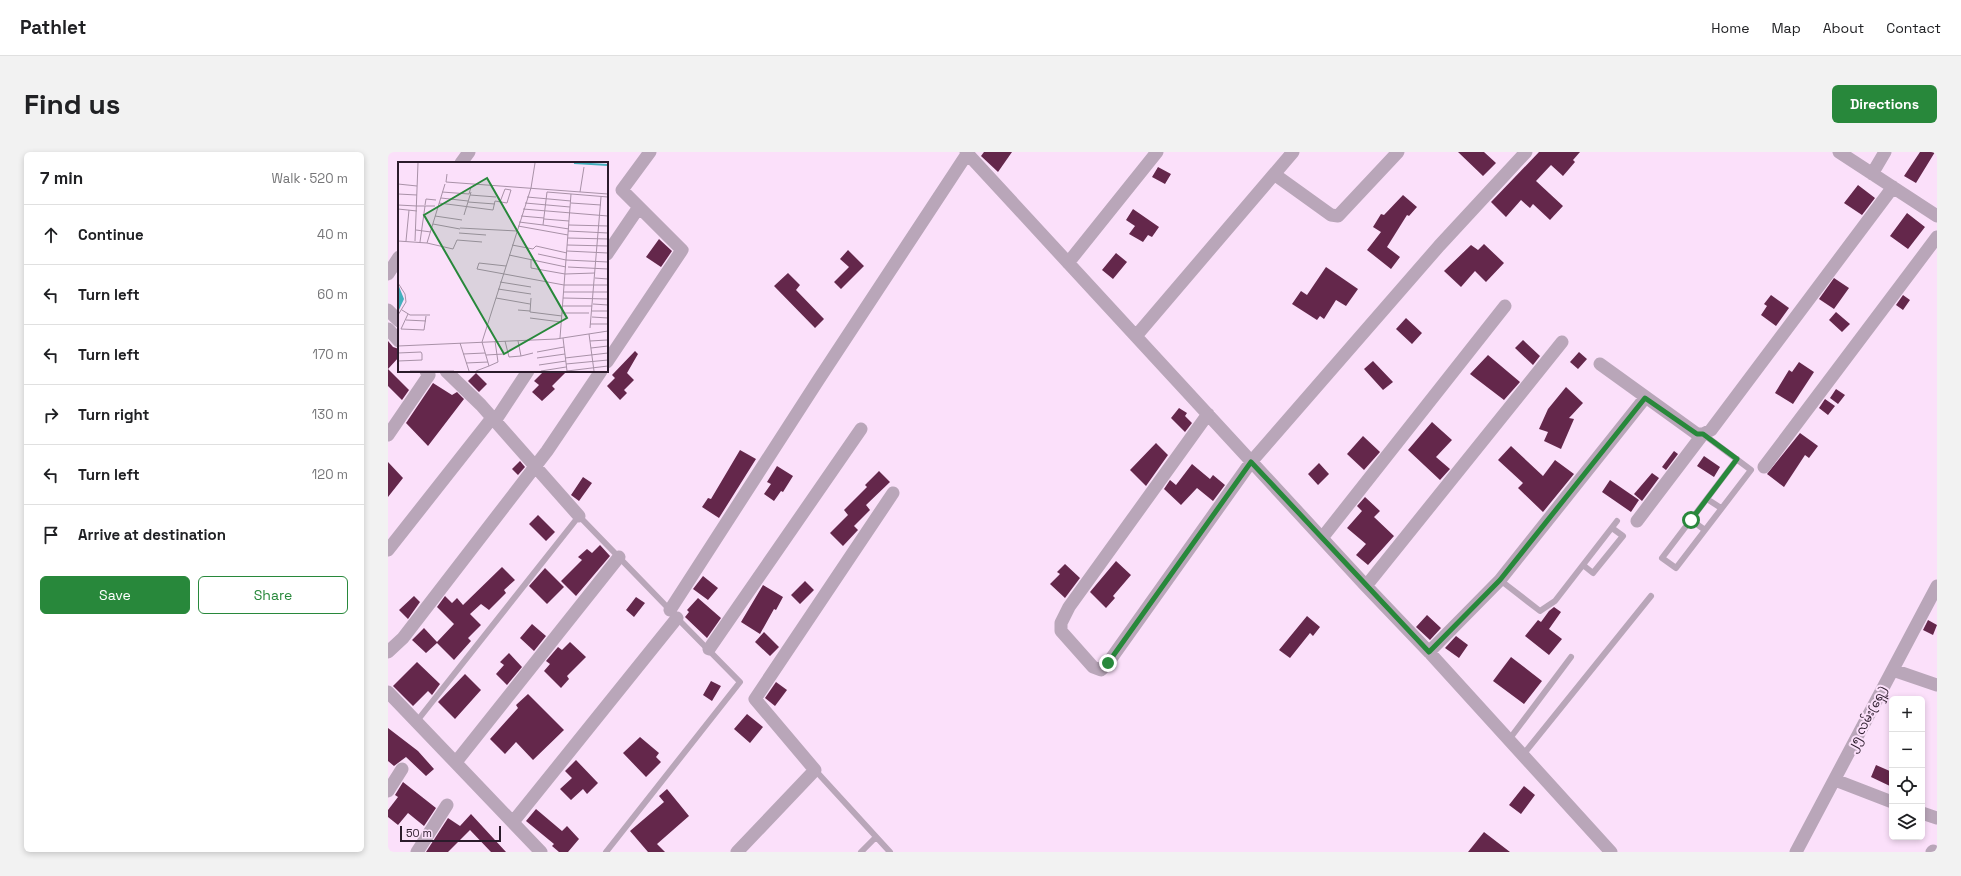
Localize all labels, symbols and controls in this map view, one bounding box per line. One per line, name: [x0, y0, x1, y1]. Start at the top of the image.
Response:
text: Pathlet: [20, 15, 86, 40]
text: Home: [1711, 19, 1749, 37]
text: Map: [1771, 19, 1801, 37]
text: About: [1823, 19, 1864, 37]
text: Contact: [1886, 19, 1941, 37]
button: Directions: [1832, 85, 1937, 123]
text: Find us: [24, 86, 121, 122]
inset map: [398, 162, 608, 372]
text: 7 min: [40, 167, 83, 189]
text: Walk · 520 m: [272, 170, 348, 187]
icon: ahead: [40, 224, 62, 246]
text: Continue: [78, 225, 144, 244]
text: 40 m: [317, 226, 348, 243]
icon: left: [40, 284, 62, 306]
text: Turn left: [78, 285, 140, 304]
text: 60 m: [317, 286, 348, 303]
icon: left: [40, 344, 62, 366]
text: Turn left: [78, 345, 140, 364]
text: 170 m: [312, 346, 348, 363]
icon: right: [40, 404, 62, 426]
text: Turn right: [78, 405, 149, 424]
text: 130 m: [312, 406, 348, 423]
icon: left: [40, 464, 62, 486]
text: Turn left: [78, 465, 140, 484]
text: 120 m: [312, 466, 348, 483]
route start: [1682, 511, 1700, 529]
icon: arrive: [40, 524, 62, 546]
text: Arrive at destination: [78, 525, 226, 544]
button: Save: [40, 576, 190, 614]
button: Share: [198, 576, 348, 614]
route end: [1099, 654, 1117, 672]
street label: ၂၅ လမ်း(ရှေ့): [1842, 683, 1893, 756]
map controls: [1889, 696, 1925, 840]
button: +: [1889, 696, 1925, 732]
button: −: [1889, 732, 1925, 768]
button: locate: [1889, 768, 1925, 804]
button: layers: [1889, 804, 1925, 840]
scale bar: [400, 824, 501, 843]
text: 50 m: [406, 826, 432, 840]

